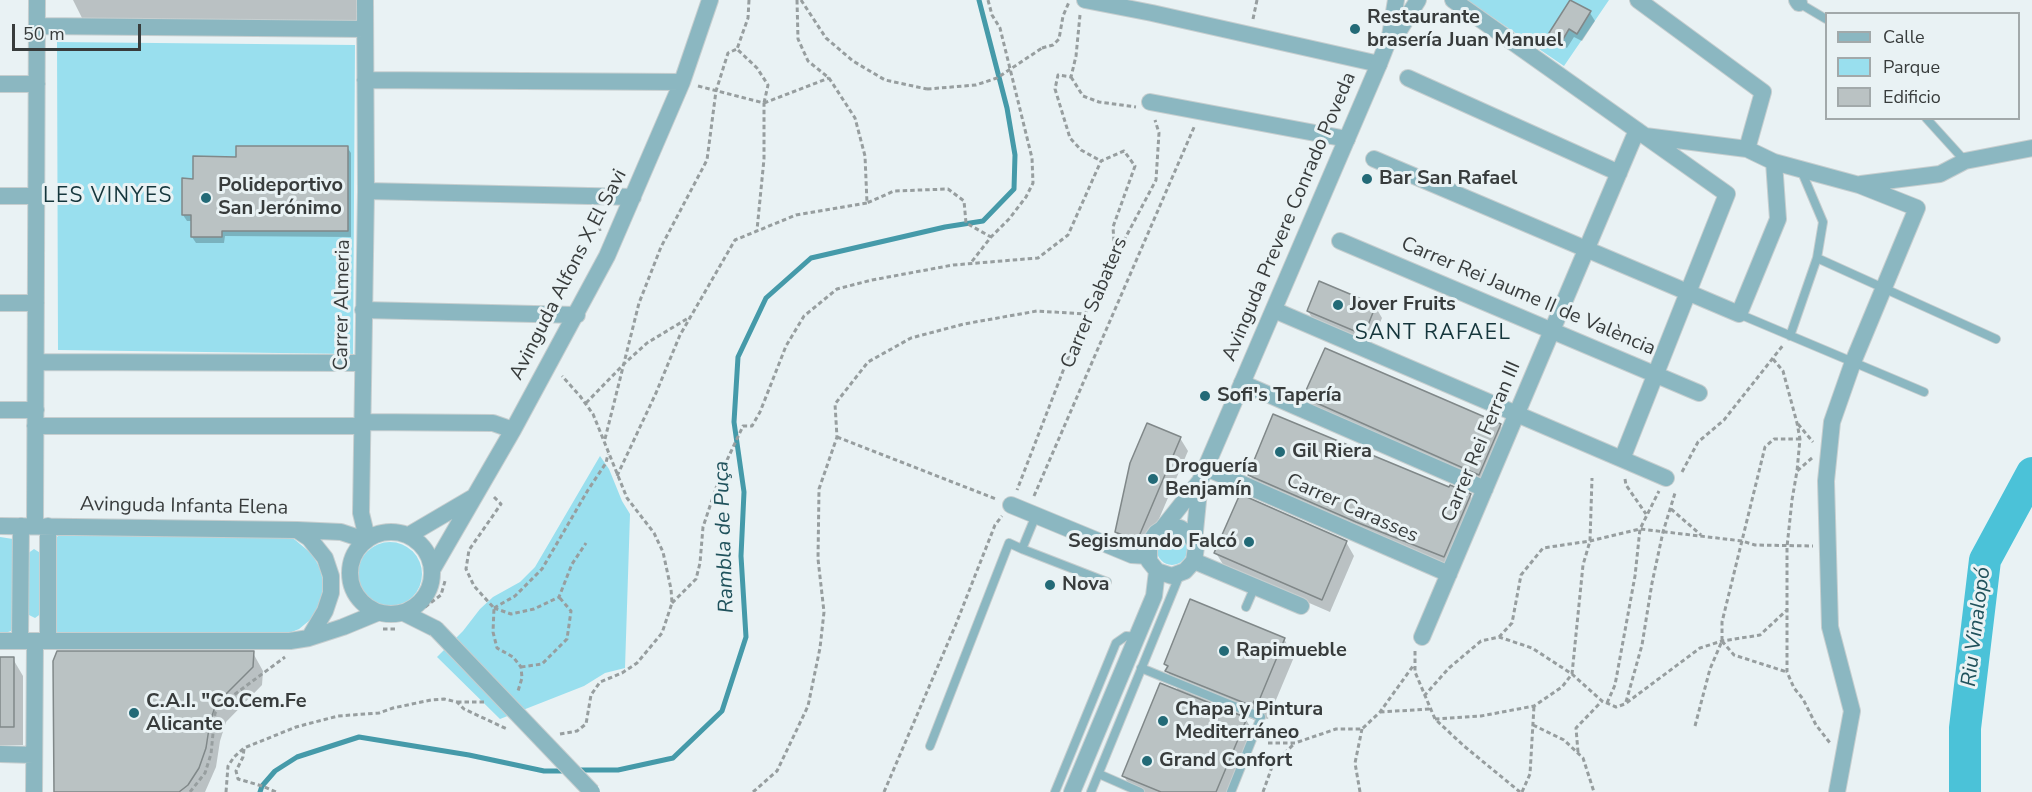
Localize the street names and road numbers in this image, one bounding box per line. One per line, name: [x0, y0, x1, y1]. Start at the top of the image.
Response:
street label: Avinguda Prevere Conrado Poveda: [1218, 69, 1362, 365]
street label: Avinguda Alfons X El Savi: [505, 166, 633, 384]
street label: Carrer Rei Jaume II de València: [1397, 232, 1659, 362]
street label: Carrer Sabaters: [1057, 234, 1133, 372]
street label: Carrer Almeria: [330, 239, 356, 371]
street label: Carrer Rei Ferran III: [1437, 358, 1527, 526]
street label: Carrer Carasses: [1282, 469, 1422, 549]
street label: Avinguda Infanta Elena: [80, 493, 288, 521]

